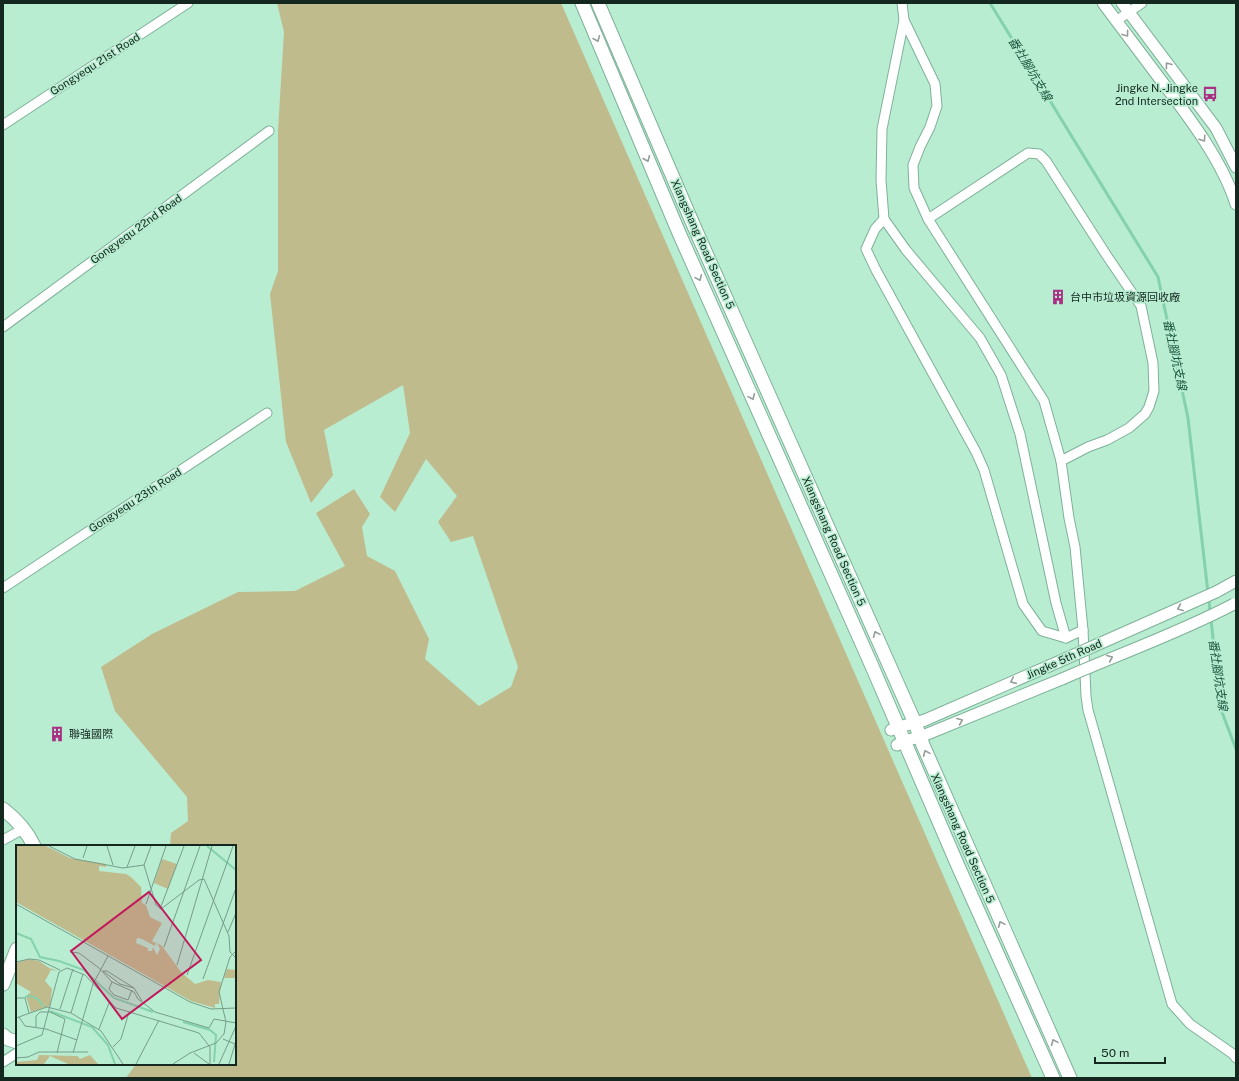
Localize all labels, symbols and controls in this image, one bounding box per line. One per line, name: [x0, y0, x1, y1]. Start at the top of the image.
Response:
street label: Gongyequ 21st Road: [48, 30, 142, 98]
one-way arrow: [1121, 30, 1128, 37]
one-way arrow: [592, 35, 600, 42]
water label: 番社腳坑支線: [1005, 35, 1056, 105]
one-way arrow: [1166, 62, 1173, 69]
place label: Jingke N.-Jingke 2nd Intersection: [1115, 82, 1198, 107]
bus stop icon: Jingke N.-Jingke 2nd Intersection: [1201, 85, 1219, 103]
one-way arrow: [1198, 135, 1206, 142]
one-way arrow: [643, 155, 651, 162]
street label: Xiangshang Road Section 5: [669, 177, 737, 311]
street label: Gongyequ 22nd Road: [88, 192, 184, 266]
one-way arrow: [694, 274, 702, 282]
building icon: 台中市垃圾資源回收廠: [1049, 288, 1067, 306]
place label: 台中市垃圾資源回收廠: [1070, 291, 1180, 303]
water label: 番社腳坑支線: [1161, 318, 1190, 394]
one-way arrow: [747, 392, 755, 400]
street label: Gongyequ 23th Road: [86, 466, 184, 534]
street label: Xiangshang Road Section 5: [800, 474, 868, 608]
one-way arrow: [1177, 603, 1184, 611]
one-way arrow: [872, 631, 880, 638]
street label: Jingke 5th Road: [1024, 637, 1104, 681]
water label: 番社腳坑支線: [1206, 638, 1230, 714]
one-way arrow: [1106, 655, 1114, 663]
one-way arrow: [1010, 676, 1018, 684]
one-way arrow: [956, 718, 963, 726]
building icon: 聯強國際: [48, 725, 66, 743]
place label: 聯強國際: [69, 728, 113, 740]
one-way arrow: [923, 750, 931, 757]
street label: Xiangshang Road Section 5: [929, 771, 997, 905]
inset map: [16, 845, 236, 1065]
one-way arrow: [998, 920, 1006, 927]
one-way arrow: [1051, 1039, 1059, 1046]
scale bar: [1095, 1039, 1165, 1065]
text: 50 m: [1101, 1046, 1129, 1060]

